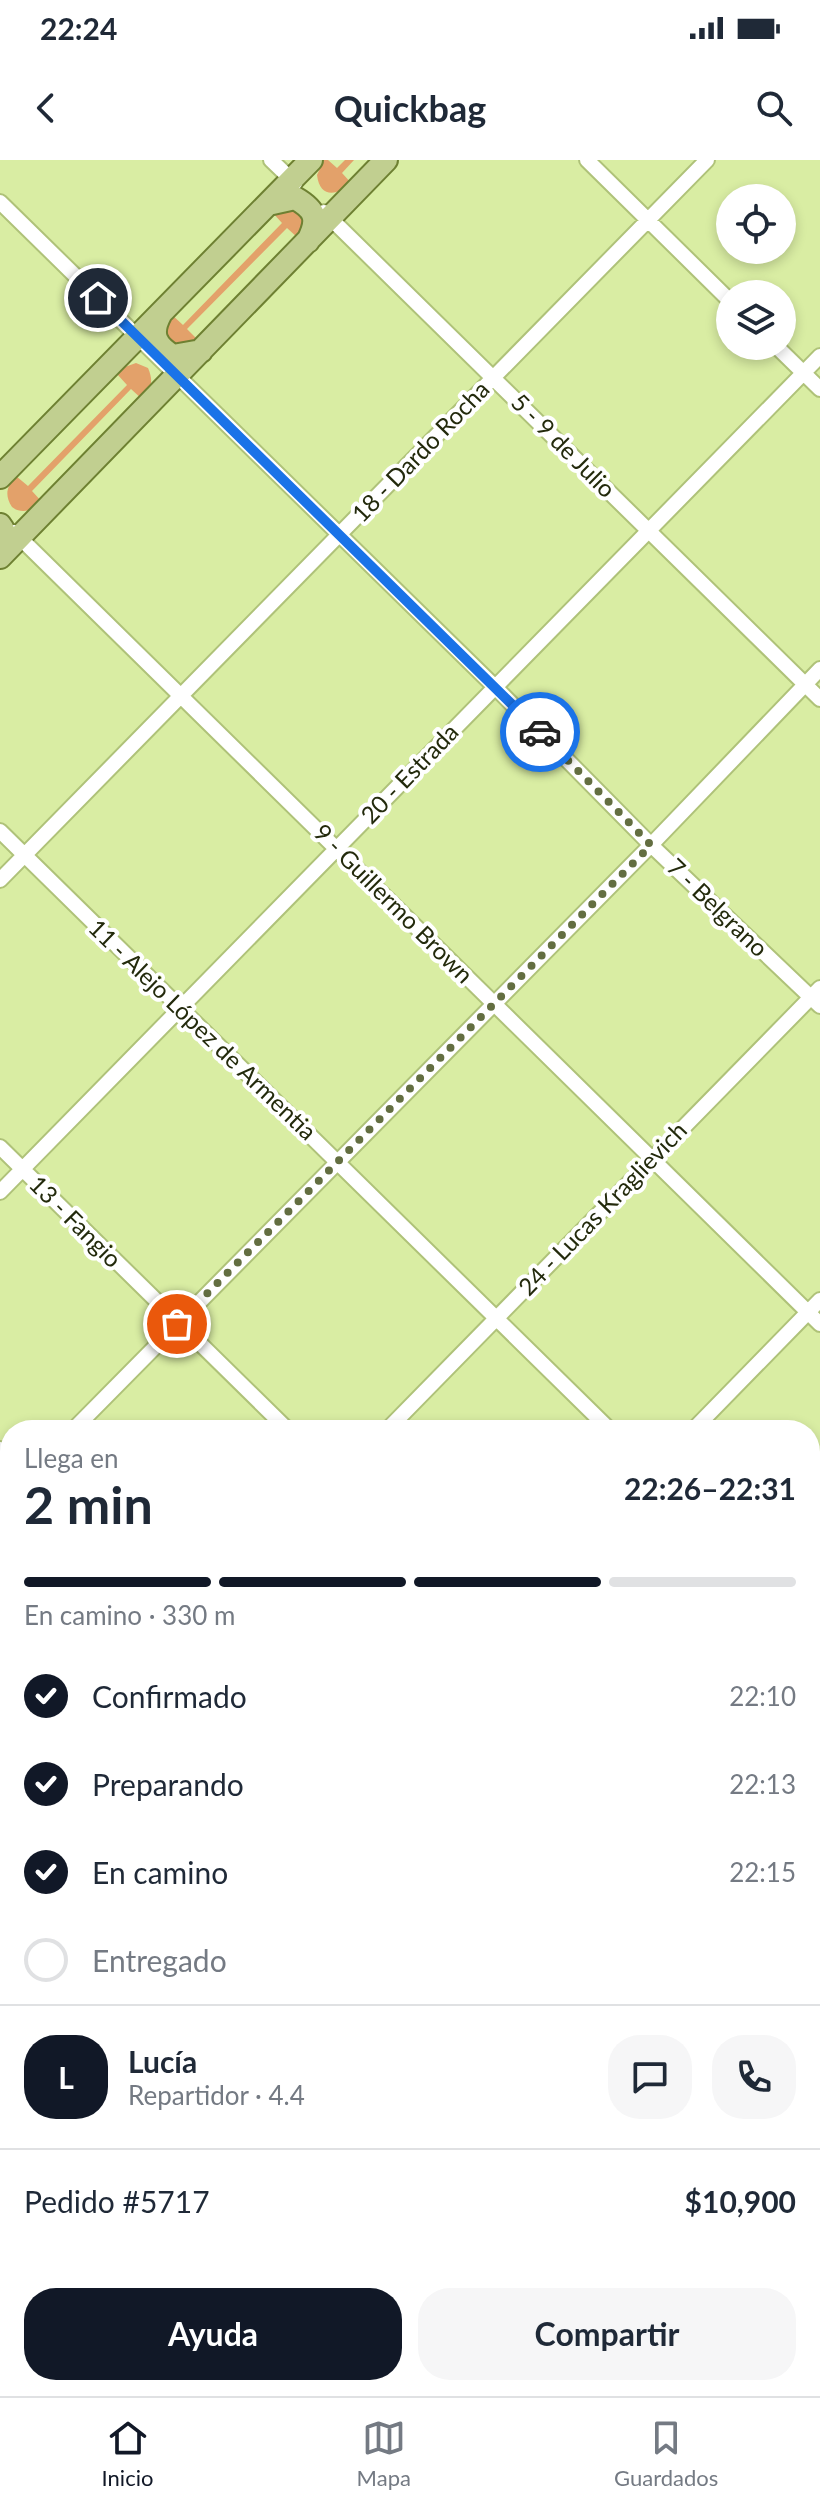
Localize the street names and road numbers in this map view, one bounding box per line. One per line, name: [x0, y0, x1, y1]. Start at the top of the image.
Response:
street label: 18 - Dardo Rocha: [345, 374, 495, 528]
street label: 5 - 9 de Julio: [506, 387, 622, 503]
street label: 20 - Estrada: [354, 717, 464, 829]
street label: 9 - Guillermo Brown: [309, 817, 480, 988]
street label: 7 - Belgrano: [662, 852, 774, 962]
street label: 11 - Alejo López de Armentia: [83, 912, 323, 1145]
street label: 24 - Lucas Kraglievich: [512, 1115, 692, 1301]
street label: 13 - Fangio: [24, 1169, 128, 1273]

